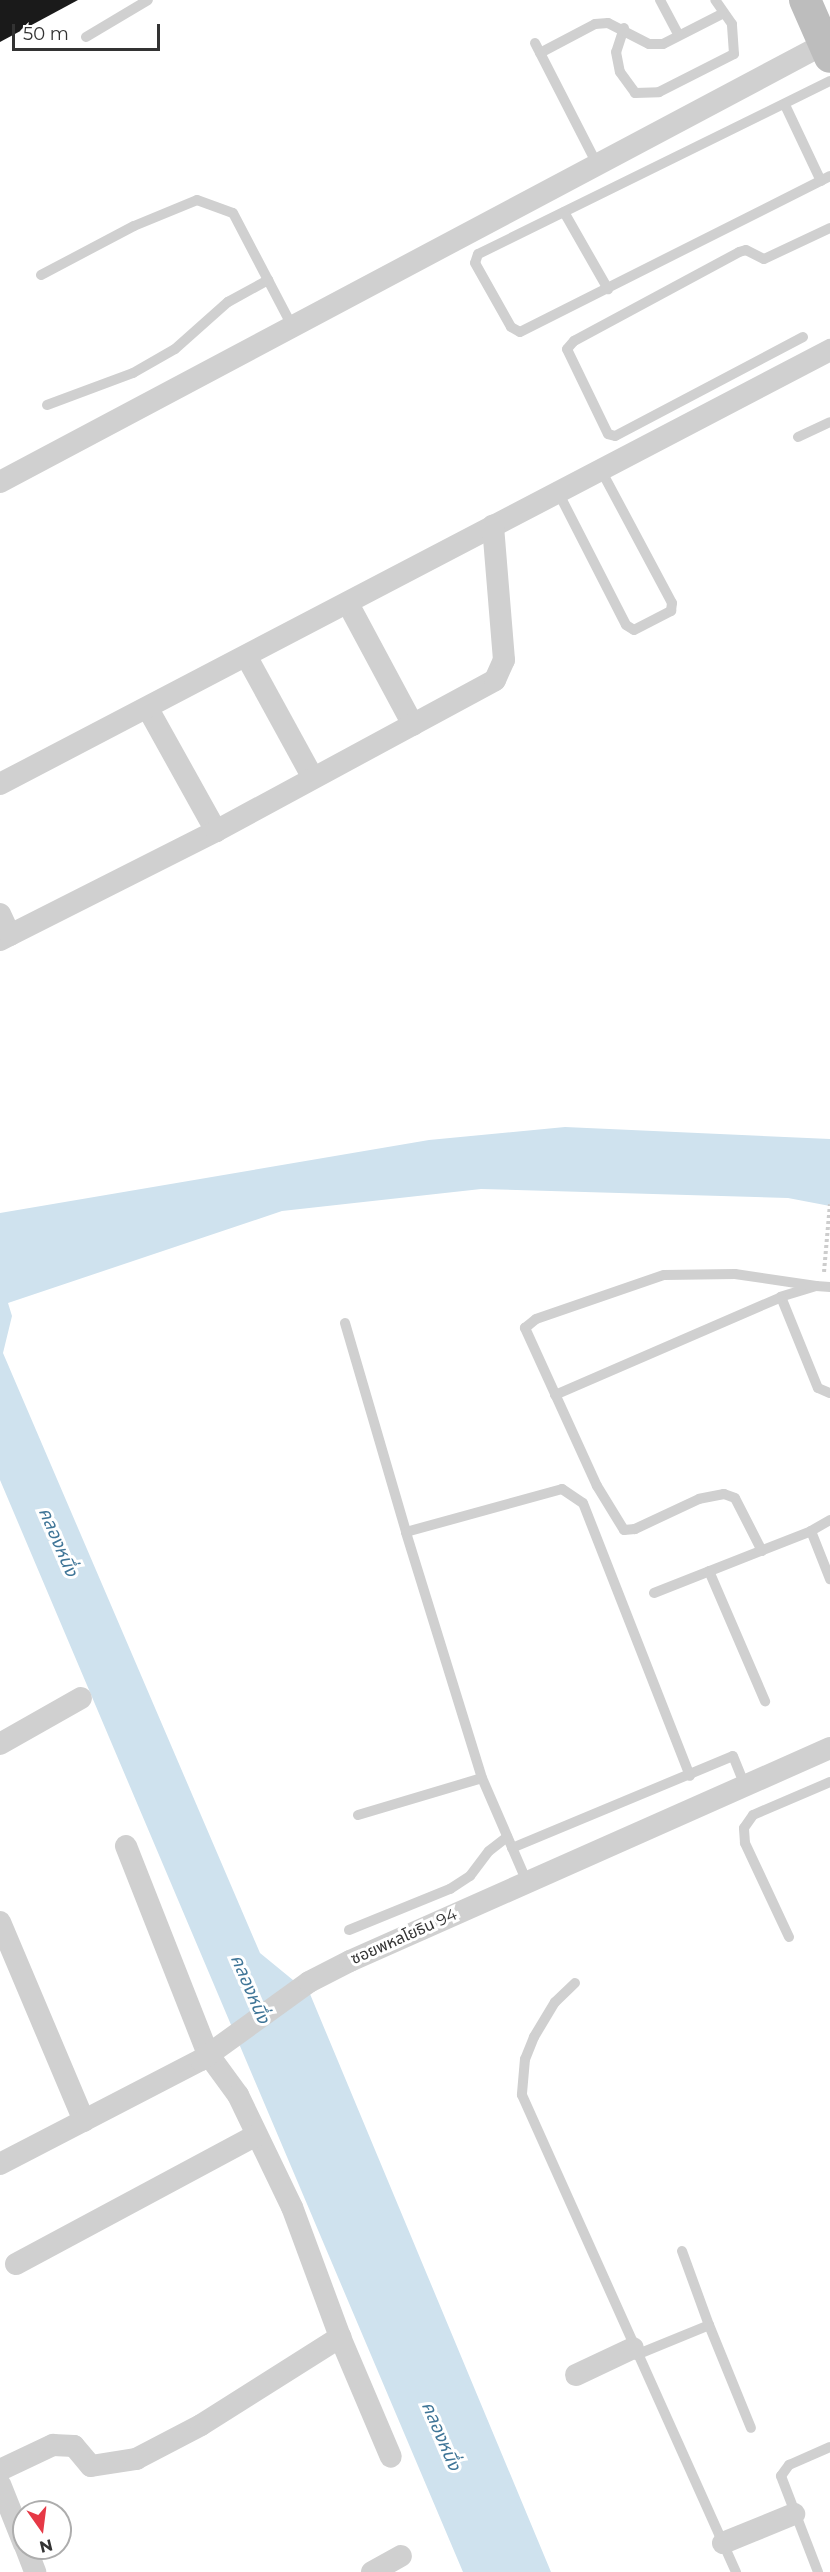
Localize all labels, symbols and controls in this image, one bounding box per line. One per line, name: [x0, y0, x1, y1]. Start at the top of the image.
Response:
scale bar: [15, 12, 164, 50]
text: 50 m: [23, 23, 69, 45]
water label: คลองหนึ่ง: [34, 1504, 82, 1580]
street label: ซอยพหลโยธิน 94: [348, 1905, 460, 1969]
water label: คลองหนึ่ง: [226, 1951, 274, 2027]
water label: คลองหนึ่ง: [417, 2398, 465, 2474]
north arrow: [12, 2500, 72, 2560]
text: N: [37, 2535, 55, 2557]

